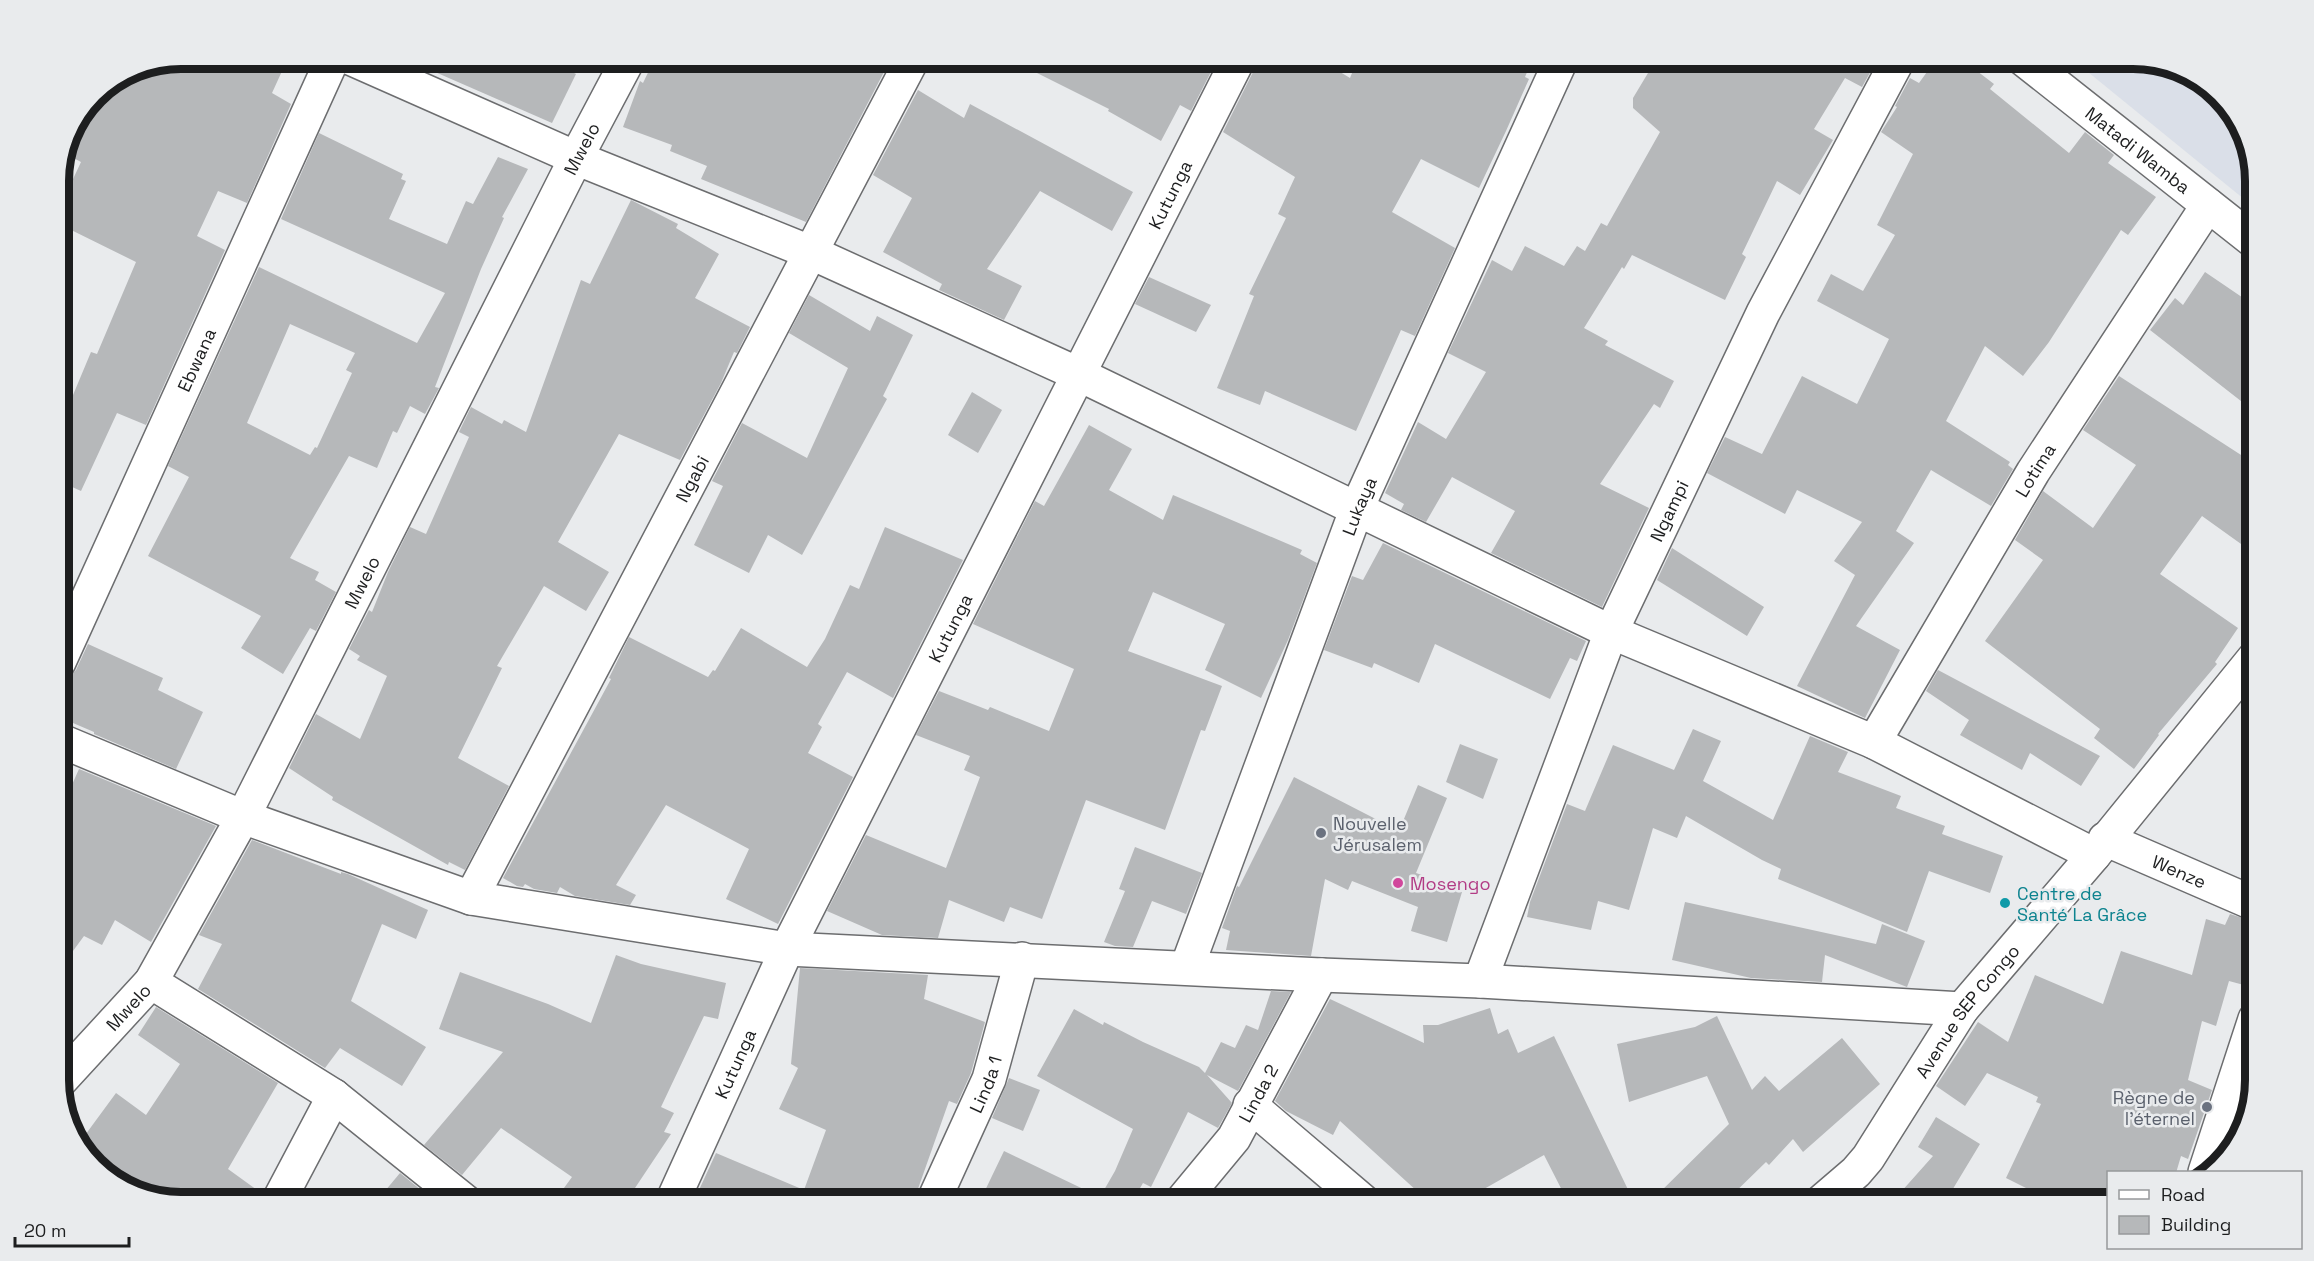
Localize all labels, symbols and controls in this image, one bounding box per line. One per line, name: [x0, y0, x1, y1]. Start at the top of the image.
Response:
street label: Matadi Wamba: [2081, 101, 2195, 198]
street label: Mwelo: [558, 118, 604, 179]
street label: Kutunga: [1143, 156, 1197, 233]
street label: Ebwana: [172, 324, 221, 395]
street label: Lotima: [2009, 439, 2060, 501]
street label: Ngabi: [670, 451, 714, 506]
street label: Lukaya: [1336, 473, 1381, 539]
street label: Ngampi: [1644, 476, 1693, 545]
street label: Mwelo: [339, 552, 385, 612]
street label: Kutunga: [923, 590, 977, 666]
place label: Nouvelle Jérusalem: [1333, 812, 1422, 856]
marker: Nouvelle Jérusalem: [1314, 826, 1328, 840]
street label: Wenze: [2149, 849, 2210, 893]
place label: Mosengo: [1410, 872, 1491, 895]
marker: Mosengo: [1391, 876, 1405, 890]
place label: Centre de Santé La Grâce: [2017, 882, 2147, 926]
marker: Centre de Santé La Grâce: [1998, 896, 2012, 910]
street label: Avenue SEP Congo: [1910, 939, 2024, 1082]
street label: Mwelo: [101, 979, 155, 1035]
street label: Kutunga: [709, 1025, 761, 1102]
street label: Linda 1: [964, 1053, 1006, 1116]
street label: Linda 2: [1233, 1060, 1283, 1126]
place label: Règne de l'éternel: [2113, 1086, 2195, 1130]
marker: Règne de l'éternel: [2200, 1100, 2214, 1114]
legend: [2107, 1171, 2302, 1249]
text: Road: [2161, 1183, 2205, 1206]
scale bar: [15, 1210, 129, 1248]
text: Building: [2161, 1213, 2231, 1236]
text: 20 m: [24, 1219, 67, 1242]

